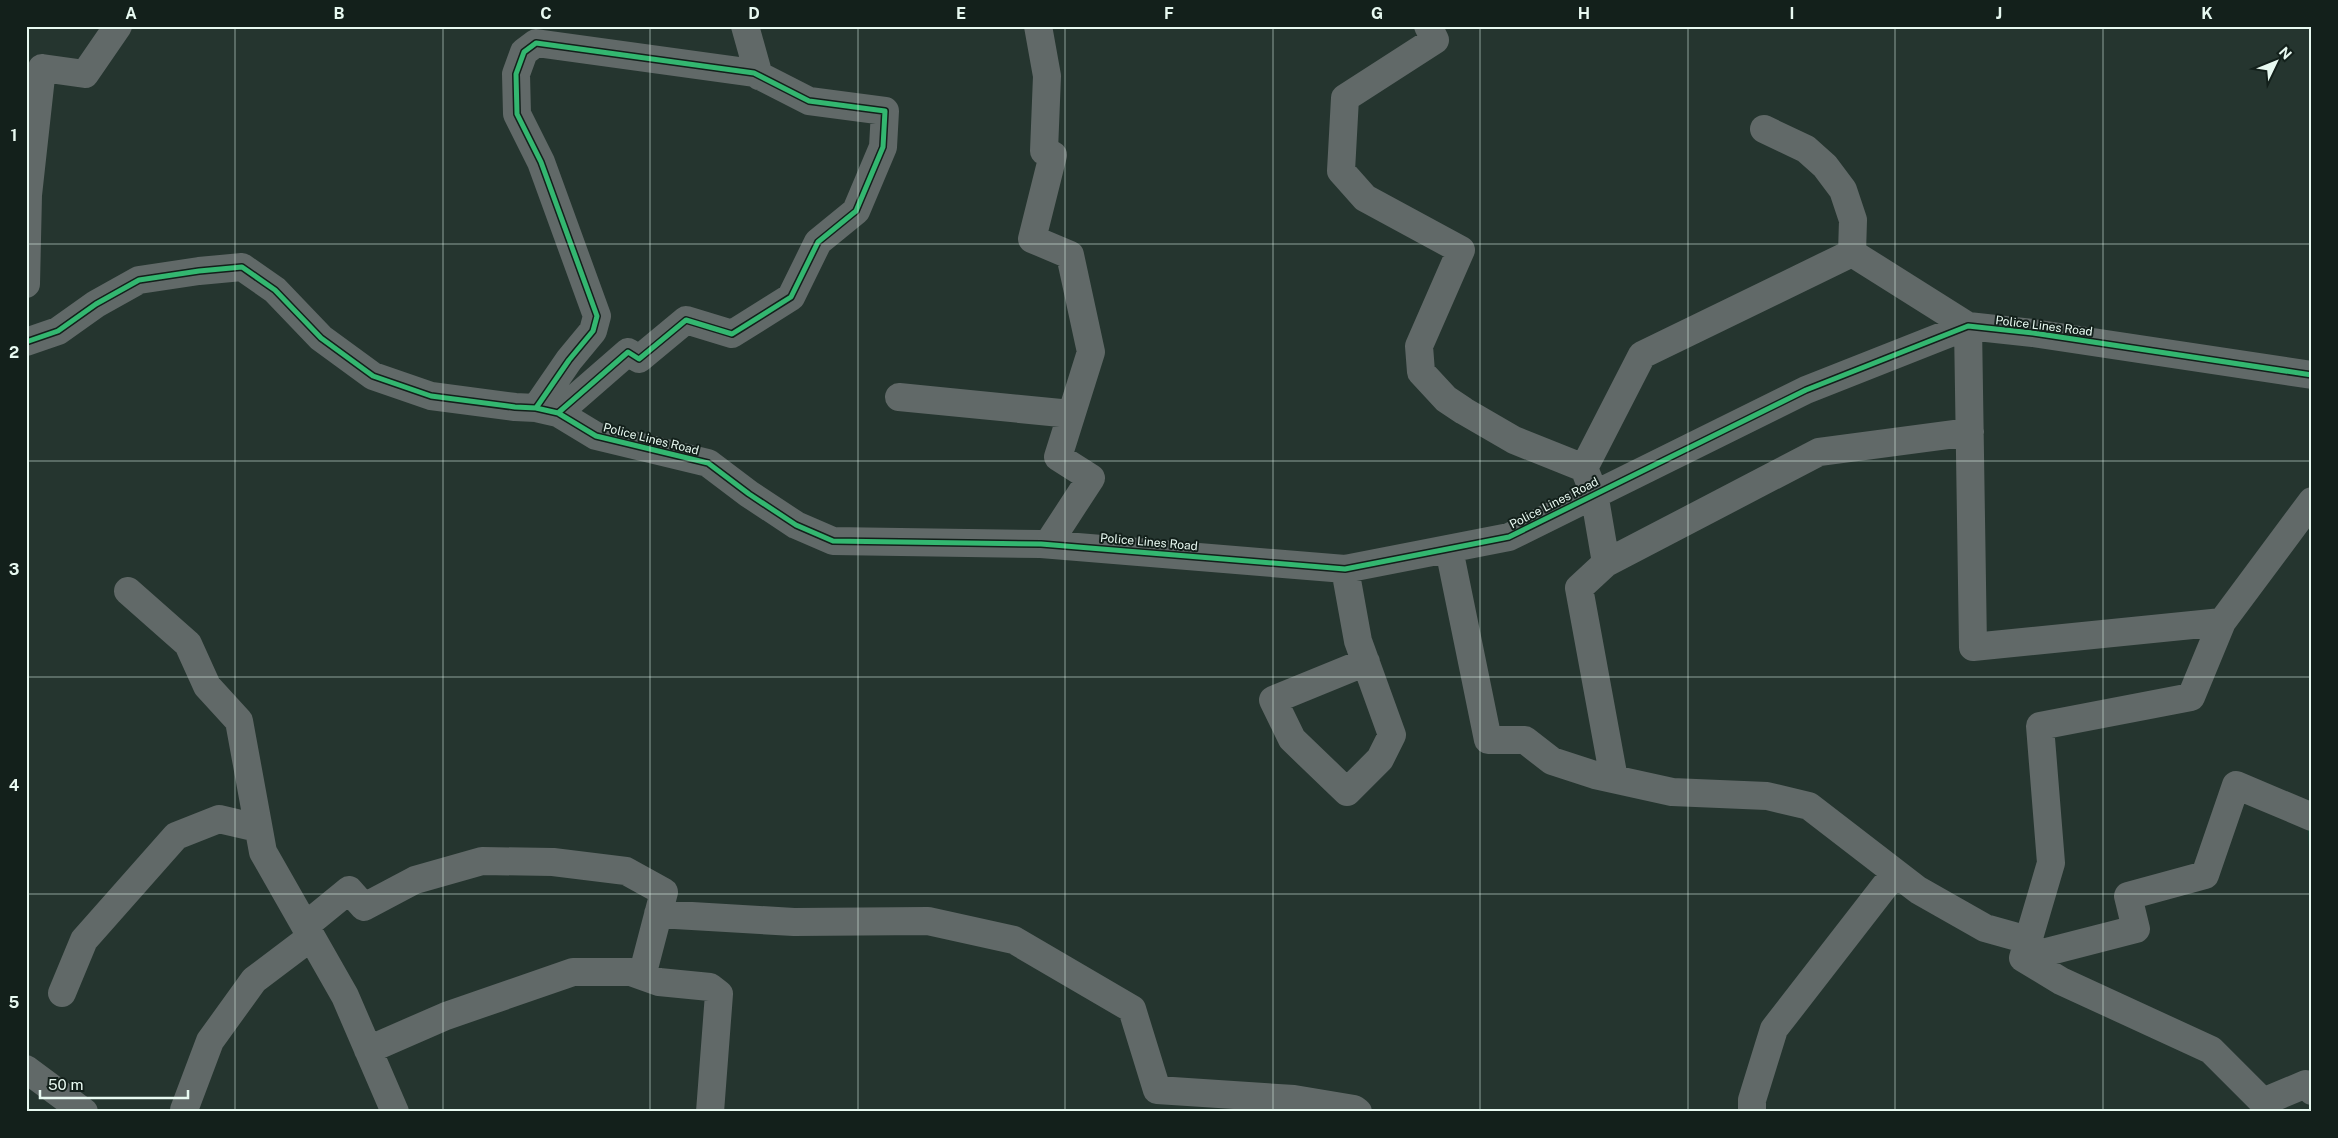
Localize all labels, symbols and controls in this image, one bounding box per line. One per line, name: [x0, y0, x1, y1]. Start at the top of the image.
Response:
text: A: [125, 4, 137, 23]
text: B: [334, 4, 345, 23]
text: C: [540, 4, 552, 23]
text: D: [748, 4, 760, 23]
text: E: [956, 4, 966, 23]
text: F: [1164, 4, 1174, 23]
text: G: [1371, 4, 1383, 23]
text: H: [1578, 4, 1590, 23]
text: I: [1790, 4, 1794, 23]
text: J: [1996, 4, 2002, 23]
text: K: [2201, 4, 2213, 23]
north arrow: [2250, 38, 2300, 88]
text: N: [2276, 44, 2295, 63]
text: 1: [11, 126, 17, 145]
street label: Police Lines Road: [1995, 313, 2093, 339]
text: 2: [9, 343, 19, 362]
street label: Police Lines Road: [602, 420, 700, 458]
street label: Police Lines Road: [1507, 475, 1601, 531]
street label: Police Lines Road: [1100, 531, 1198, 553]
text: 3: [9, 560, 19, 579]
text: 4: [9, 776, 20, 795]
text: 5: [9, 993, 20, 1012]
scale bar: [40, 1068, 188, 1100]
text: 50 m: [48, 1076, 83, 1093]

